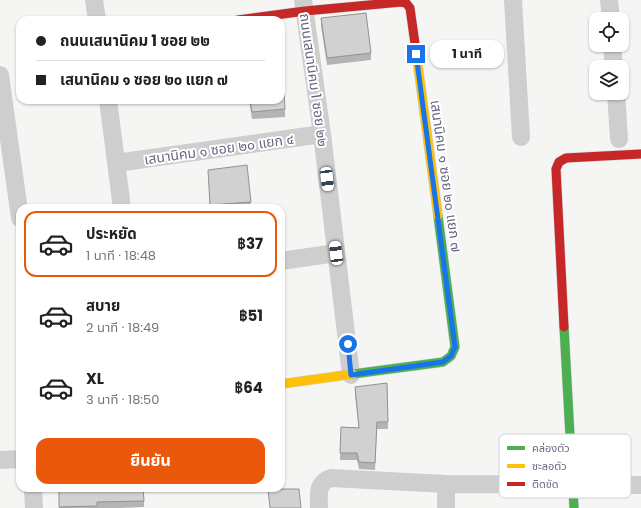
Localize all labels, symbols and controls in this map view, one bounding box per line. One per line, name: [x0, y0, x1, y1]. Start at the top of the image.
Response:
street label: ถนนเสนานิคม 1 ซอย ๒๒: [295, 12, 333, 148]
map controls: [589, 12, 629, 100]
button: locate: [589, 12, 629, 52]
text: ถนนเสนานิคม 1 ซอย ๒๒: [60, 30, 210, 51]
callout: 1 นาที: [430, 40, 504, 68]
text: 1 นาที: [452, 44, 482, 63]
route end: [407, 45, 425, 63]
button: layers: [589, 60, 629, 100]
text: เสนานิคม ๑ ซอย ๒๐ แยก ๗: [60, 69, 228, 90]
street label: เสนานิคม ๑ ซอย ๒๐ แยก ๗: [425, 99, 467, 253]
street label: เสนานิคม ๑ ซอย ๒๐ แยก ๔: [143, 129, 295, 169]
car: [320, 166, 334, 192]
text: ประหยัด: [86, 223, 137, 244]
icon: car: [38, 226, 74, 262]
text: ฿37: [237, 233, 263, 254]
car: [329, 240, 343, 266]
text: 1 นาที · 18:48: [86, 246, 156, 265]
text: สบาย: [86, 295, 120, 316]
icon: car: [38, 298, 74, 334]
text: ฿51: [239, 305, 263, 326]
text: 2 นาที · 18:49: [86, 318, 159, 337]
route start: [339, 335, 357, 353]
text: XL: [86, 368, 104, 389]
icon: car: [38, 370, 74, 406]
text: ฿64: [235, 377, 263, 398]
text: 3 นาที · 18:50: [86, 390, 159, 409]
legend: [499, 434, 631, 498]
button: ยืนยัน: [36, 438, 265, 484]
text: คล่องตัว: [532, 440, 570, 456]
text: ชะลอตัว: [532, 458, 567, 474]
text: ติดขัด: [532, 476, 559, 492]

